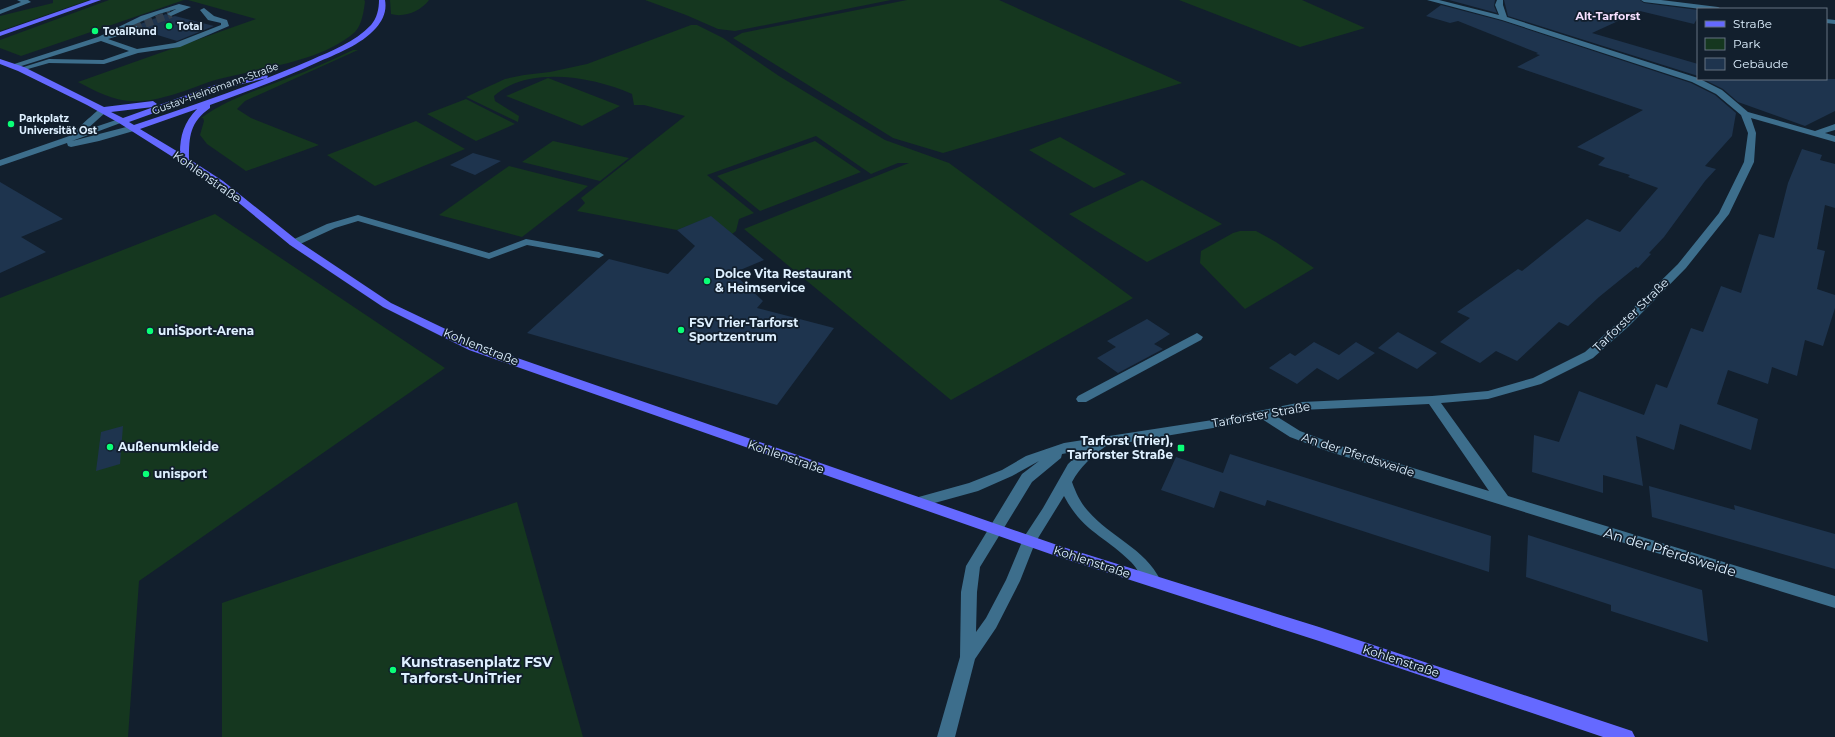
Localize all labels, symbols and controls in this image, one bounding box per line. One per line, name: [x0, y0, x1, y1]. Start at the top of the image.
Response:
legend: [1697, 8, 1827, 80]
district label: Alt-Tarforst: [1574, 9, 1641, 23]
text: Straße: [1733, 16, 1772, 31]
place label: Total: [177, 20, 203, 33]
marker: Total: [164, 21, 174, 31]
place label: TotalRund: [103, 25, 157, 38]
marker: TotalRund: [90, 26, 100, 36]
text: Park: [1733, 36, 1761, 51]
text: Gebäude: [1733, 56, 1788, 71]
street label: Gustav-Heinemann-Straße: [150, 59, 280, 117]
place label: Parkplatz Universität Ost: [19, 112, 98, 137]
marker: Parkplatz Universität Ost: [6, 119, 16, 129]
street label: Kohlenstraße: [170, 148, 244, 206]
place label: Dolce Vita Restaurant & Heimservice: [715, 266, 852, 295]
street label: Tarforster Straße: [1590, 275, 1672, 355]
marker: Dolce Vita Restaurant & Heimservice: [702, 276, 712, 286]
place label: FSV Trier-Tarforst Sportzentrum: [689, 315, 799, 344]
place label: uniSport-Arena: [158, 323, 254, 338]
street label: Kohlenstraße: [441, 325, 521, 368]
marker: FSV Trier-Tarforst Sportzentrum: [676, 325, 686, 335]
marker: uniSport-Arena: [145, 326, 155, 336]
street label: Tarforster Straße: [1211, 398, 1311, 431]
street label: An der Pferdsweide: [1300, 429, 1416, 480]
place label: Tarforst (Trier), Tarforster Straße: [1067, 433, 1173, 462]
street label: Kohlenstraße: [746, 436, 826, 477]
place label: Außenumkleide: [117, 439, 219, 454]
marker: Außenumkleide: [105, 442, 115, 452]
marker: Tarforst (Trier), Tarforster Straße: [1176, 443, 1186, 453]
place label: unisport: [154, 466, 208, 481]
marker: unisport: [141, 469, 151, 479]
street label: An der Pferdsweide: [1602, 523, 1738, 581]
street label: Kohlenstraße: [1052, 542, 1132, 581]
street label: Kohlenstraße: [1361, 641, 1441, 680]
place label: Kunstrasenplatz FSV Tarforst-UniTrier: [401, 653, 553, 687]
marker: Kunstrasenplatz FSV Tarforst-UniTrier: [388, 665, 398, 675]

